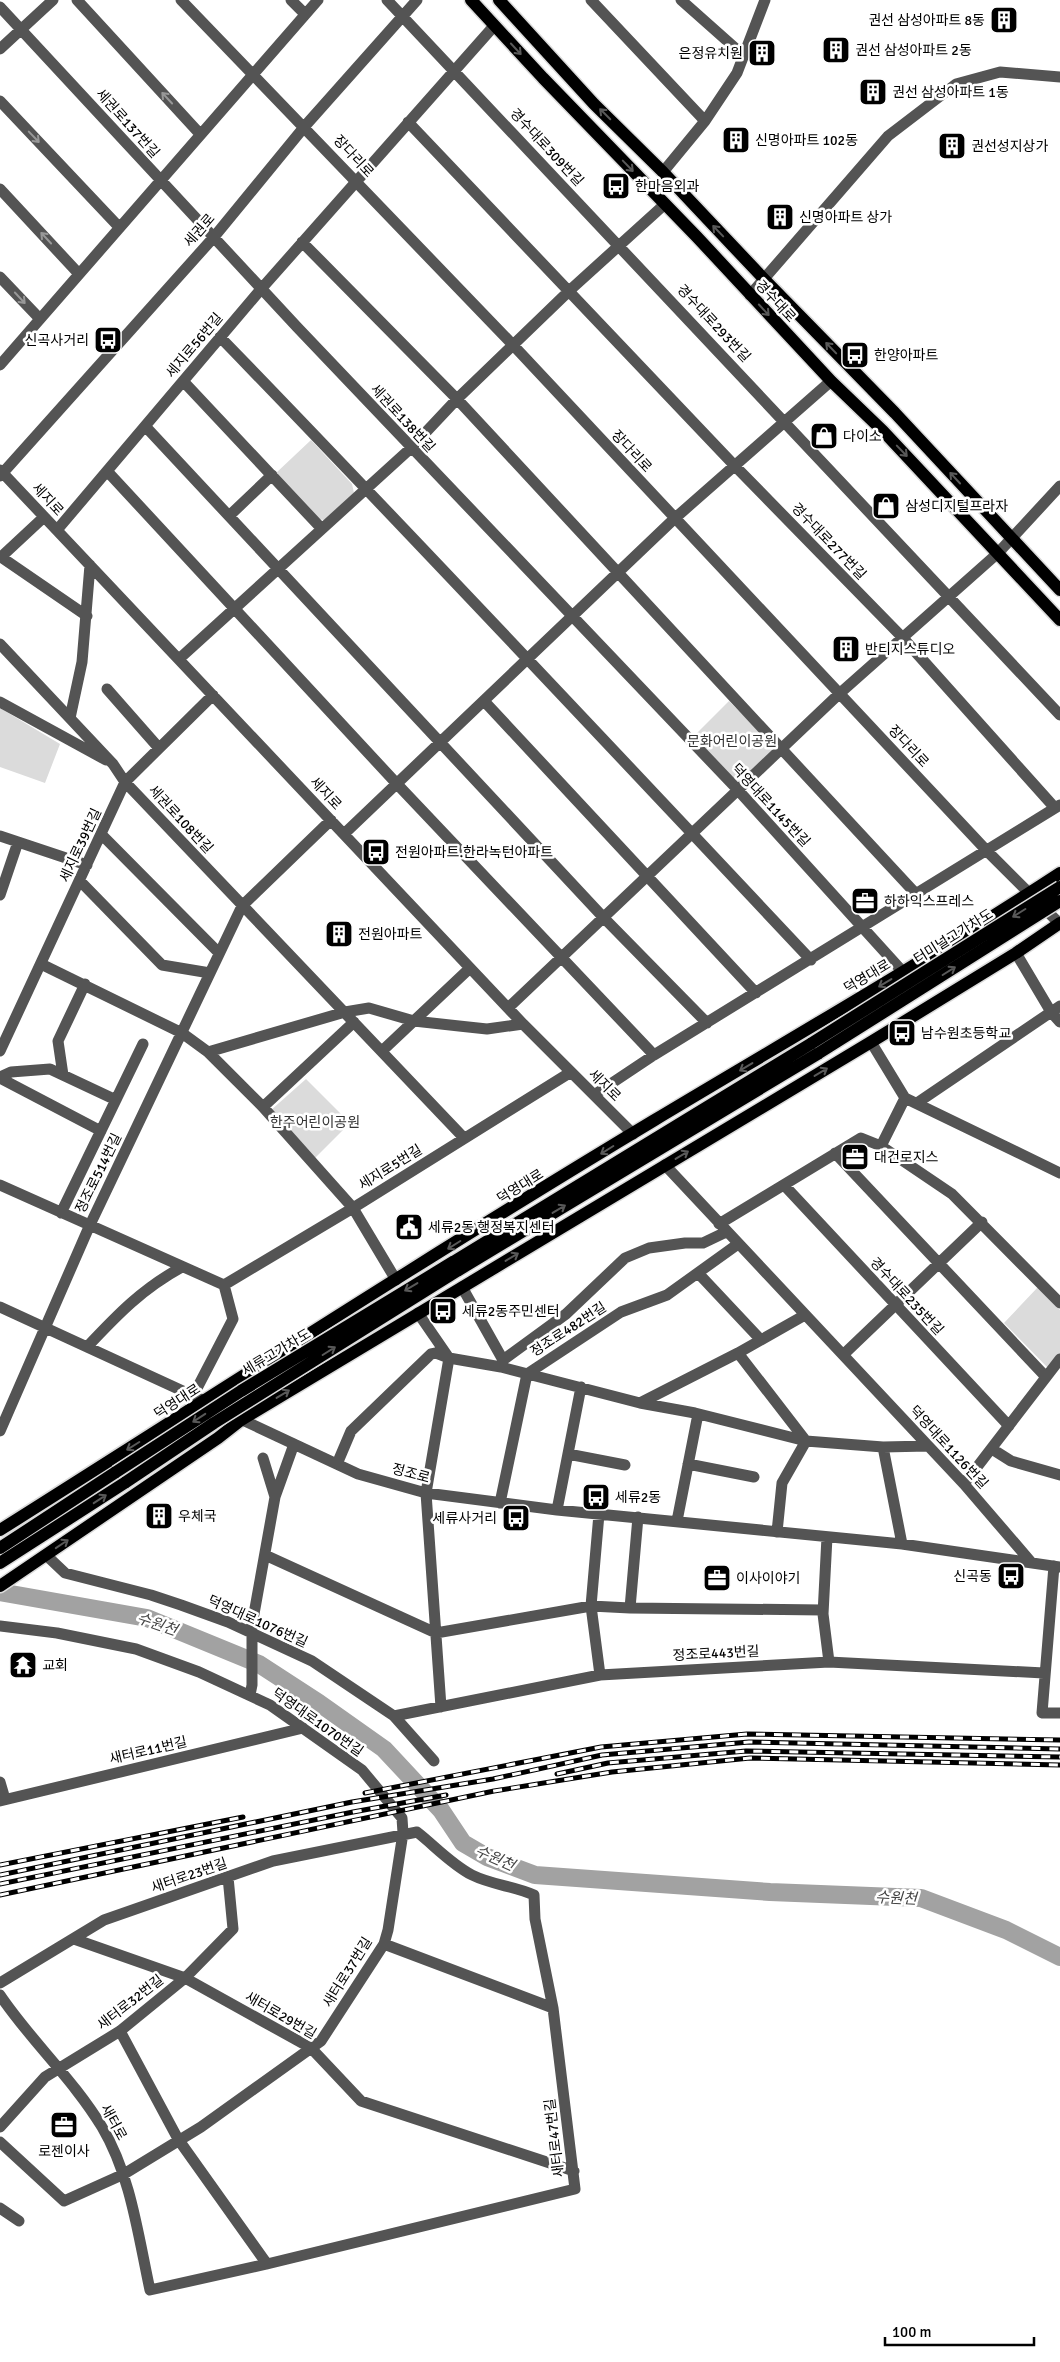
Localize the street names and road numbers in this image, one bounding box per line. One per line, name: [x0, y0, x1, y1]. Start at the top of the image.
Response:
street label: 세권로137번길: [92, 85, 163, 161]
street label: 경수대로309번길: [506, 105, 587, 190]
street label: 장다리로: [330, 132, 377, 181]
street label: 세권로: [180, 210, 219, 250]
street label: 경수대로: [752, 277, 799, 326]
street label: 경수대로293번길: [673, 281, 754, 366]
street label: 세지로56번길: [162, 309, 226, 381]
street label: 세권로138번길: [367, 381, 439, 456]
street label: 장다리로: [608, 427, 655, 476]
street label: 세지로: [28, 479, 67, 519]
street label: 경수대로277번길: [788, 499, 869, 583]
street label: 장다리로: [885, 722, 932, 771]
street label: 덕영대로1145번길: [728, 760, 814, 850]
street label: 세지로: [306, 773, 345, 813]
street label: 세권로108번길: [145, 782, 217, 857]
street label: 세지로39번길: [56, 806, 105, 885]
street label: 터미널고가차도: [911, 905, 996, 968]
street label: 덕영대로: [841, 956, 894, 997]
street label: 세지로: [585, 1066, 624, 1105]
street label: 정조로514번길: [72, 1130, 125, 1216]
street label: 세지로5번길: [355, 1141, 425, 1194]
street label: 덕영대로: [494, 1166, 547, 1207]
street label: 경수대로235번길: [866, 1254, 947, 1339]
street label: 정조로482번길: [527, 1299, 609, 1360]
street label: 세류고가차도: [239, 1325, 314, 1380]
street label: 덕영대로: [151, 1380, 204, 1423]
street label: 덕영대로1126번길: [906, 1402, 992, 1492]
street label: 정조로: [390, 1460, 432, 1487]
street label: 덕영대로1076번길: [205, 1592, 310, 1651]
street label: 정조로443번길: [672, 1643, 760, 1664]
street label: 덕영대로1070번길: [269, 1685, 367, 1760]
street label: 새터로11번길: [107, 1733, 189, 1768]
street label: 새터로23번길: [149, 1854, 230, 1896]
street label: 새터로37번길: [319, 1934, 376, 2010]
street label: 새터로32번길: [94, 1971, 167, 2034]
street label: 새터로29번길: [242, 1988, 319, 2043]
street label: 새터로47번길: [541, 2097, 568, 2178]
street label: 새터로: [97, 2101, 130, 2143]

